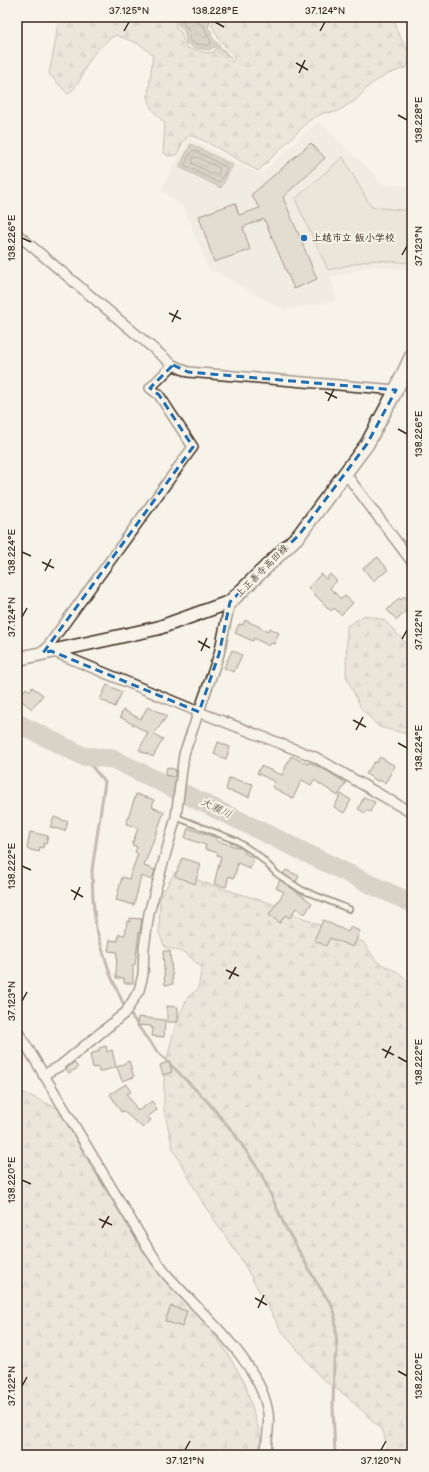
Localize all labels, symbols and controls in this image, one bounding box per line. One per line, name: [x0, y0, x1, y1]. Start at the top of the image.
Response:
text: 37.125°N: [109, 5, 149, 17]
text: 138.228°E: [192, 5, 239, 17]
text: 37.124°N: [305, 5, 345, 17]
text: 138.228°E: [413, 96, 425, 143]
text: 138.226°E: [6, 214, 18, 261]
text: 37.123°N: [413, 226, 425, 266]
place label: 上越市立 飯小学校: [312, 232, 395, 244]
marker: 上越市立 飯小学校: [299, 233, 309, 243]
text: 138.226°E: [413, 410, 425, 457]
text: 138.224°E: [6, 528, 18, 575]
street label: 上正善寺高田線: [233, 542, 291, 600]
text: 37.124°N: [6, 597, 18, 637]
text: 37.122°N: [413, 610, 425, 650]
text: 138.224°E: [413, 724, 425, 771]
water label: 大瀬川: [198, 795, 234, 821]
text: 138.222°E: [6, 842, 18, 889]
text: 37.123°N: [6, 981, 18, 1021]
text: 138.222°E: [413, 1038, 425, 1085]
text: 138.220°E: [6, 1156, 18, 1203]
text: 138.220°E: [413, 1352, 425, 1399]
text: 37.122°N: [6, 1366, 18, 1406]
text: 37.121°N: [166, 1455, 204, 1467]
text: 37.120°N: [361, 1455, 401, 1467]

